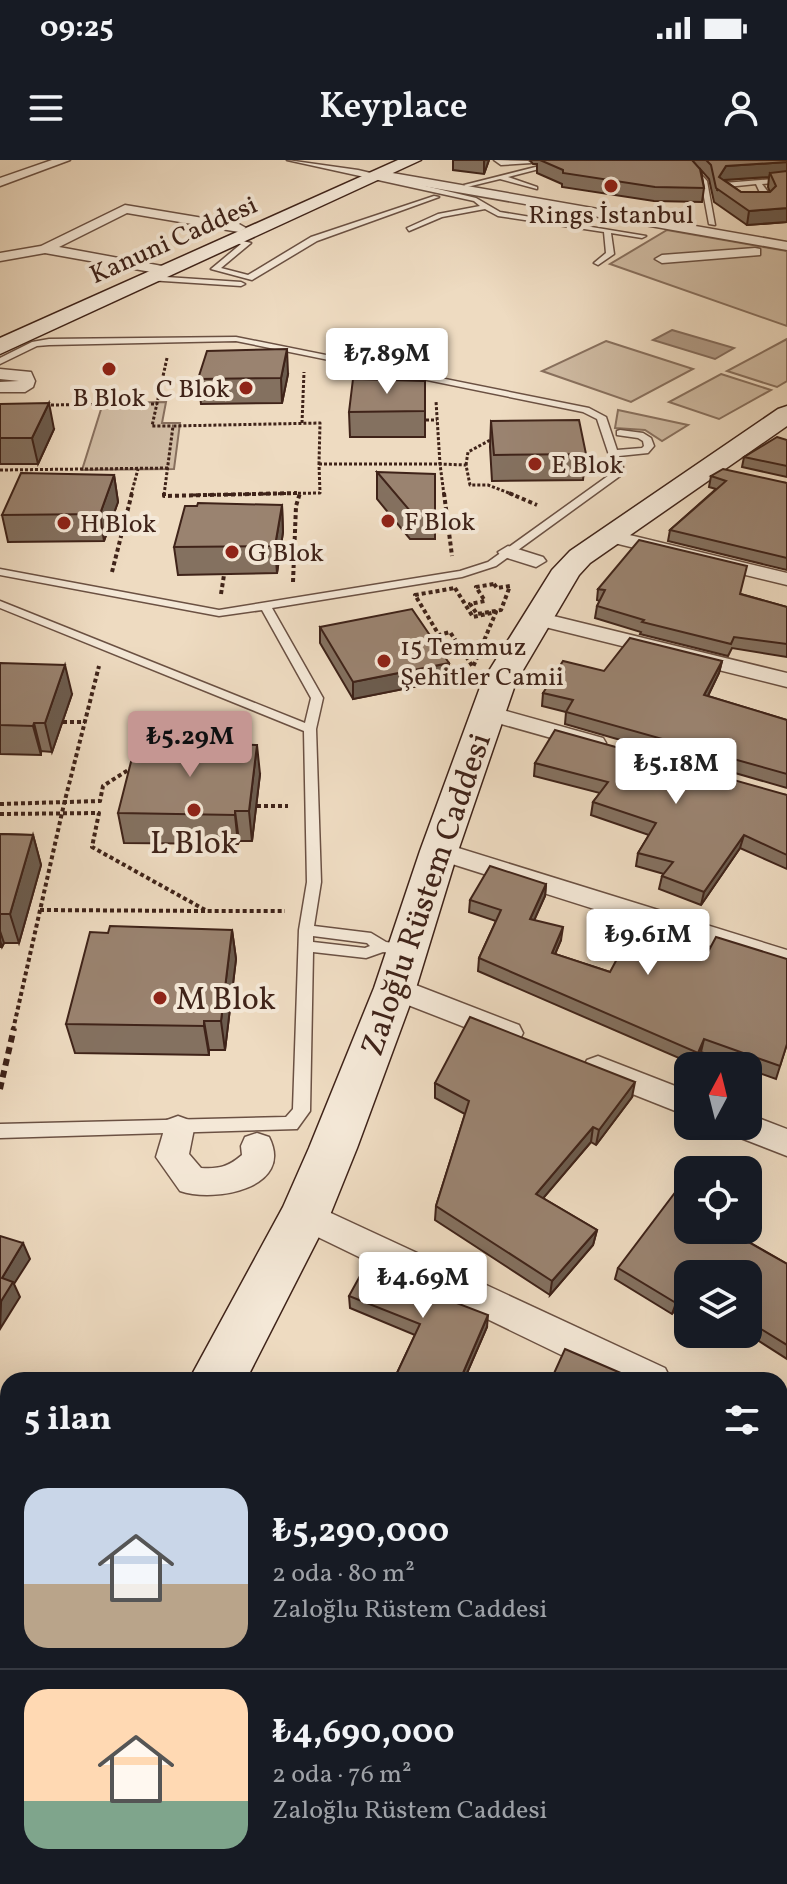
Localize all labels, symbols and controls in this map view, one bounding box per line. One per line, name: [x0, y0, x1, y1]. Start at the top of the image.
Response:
text: 09:25: [40, 7, 114, 49]
text: Keyplace: [319, 83, 468, 133]
icon: menu: [24, 86, 68, 130]
icon: person: [719, 86, 763, 130]
marker: Rings İstanbul: [602, 177, 620, 195]
street label: Kanuni Caddesi: [84, 188, 263, 294]
place label: Rings İstanbul: [528, 198, 694, 234]
pin: ₺7.89M: [322, 328, 452, 396]
text: ₺7.89M: [344, 336, 430, 372]
marker: B Blok: [100, 360, 118, 378]
place label: C Blok: [156, 372, 230, 408]
marker: C Blok: [237, 379, 255, 397]
place label: B Blok: [72, 381, 146, 417]
place label: E Blok: [551, 448, 624, 484]
marker: E Blok: [526, 455, 544, 473]
place label: F Blok: [404, 505, 476, 541]
place label: H Blok: [80, 507, 157, 543]
marker: F Blok: [379, 512, 397, 530]
marker: H Blok: [55, 514, 73, 532]
place label: G Blok: [248, 536, 324, 572]
marker: G Blok: [223, 543, 241, 561]
place label: 15 Temmuz Şehitler Camii: [400, 630, 564, 696]
marker: 15 Temmuz Şehitler Camii: [375, 652, 393, 670]
pin: ₺5.29M: [125, 711, 255, 779]
text: ₺5.29M: [146, 719, 234, 755]
street label: Zaloğlu Rüstem Caddesi: [352, 728, 504, 1062]
pin: ₺5.18M: [611, 738, 741, 806]
text: ₺5.18M: [633, 746, 719, 782]
marker: L Blok: [185, 801, 203, 819]
place label: L Blok: [150, 823, 238, 867]
pin: ₺9.61M: [583, 909, 713, 977]
text: ₺9.61M: [605, 917, 691, 953]
place label: M Blok: [176, 979, 276, 1023]
marker: M Blok: [151, 989, 169, 1007]
north arrow: [674, 1052, 762, 1140]
map controls: [674, 1052, 762, 1348]
button: locate: [674, 1156, 762, 1244]
pin: ₺4.69M: [358, 1252, 488, 1320]
text: ₺4.69M: [377, 1260, 469, 1296]
button: layers: [674, 1260, 762, 1348]
text: 5 ilan: [24, 1397, 112, 1444]
icon: filters: [720, 1398, 764, 1442]
text: ₺5,290,000: [272, 1509, 449, 1556]
icon: home: [88, 1520, 184, 1616]
text: 2 oda · 80 m²: [272, 1556, 415, 1592]
text: Zaloğlu Rüstem Caddesi: [272, 1592, 547, 1628]
text: ₺4,690,000: [272, 1710, 455, 1757]
icon: home: [88, 1721, 184, 1817]
text: 2 oda · 76 m²: [272, 1757, 412, 1793]
text: Zaloğlu Rüstem Caddesi: [272, 1793, 547, 1829]

